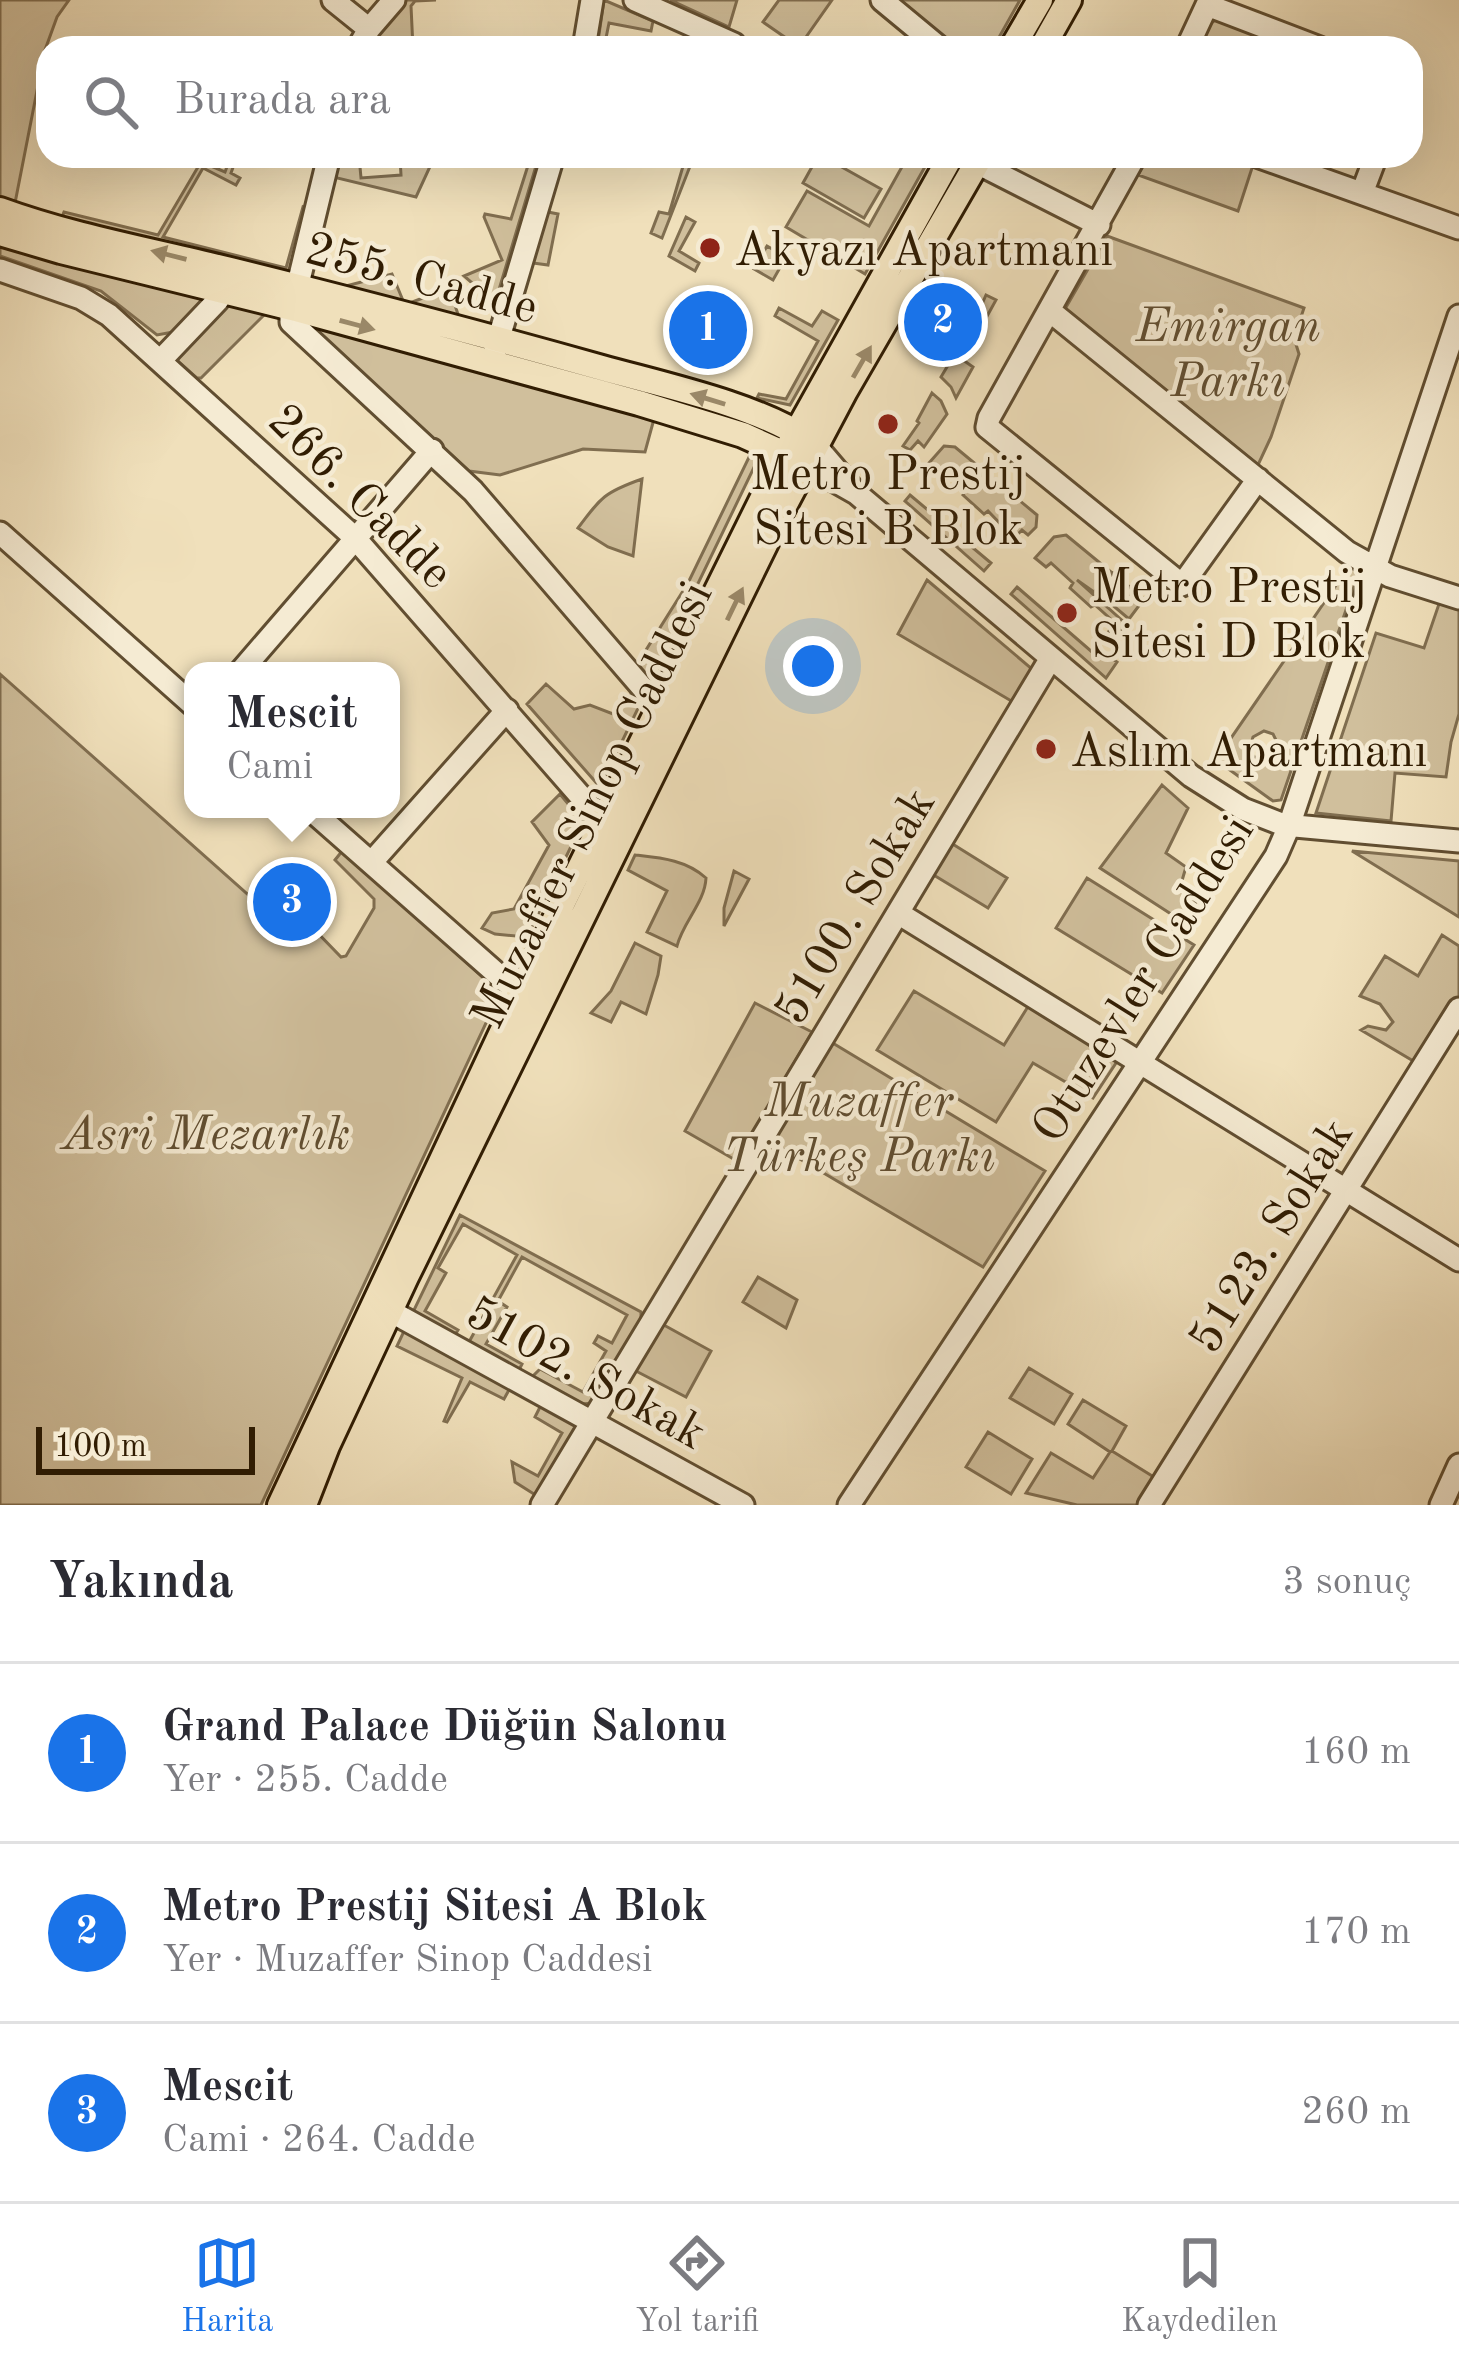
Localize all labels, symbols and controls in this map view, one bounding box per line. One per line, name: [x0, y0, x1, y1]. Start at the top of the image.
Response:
search box: [36, 36, 1423, 168]
icon: search: [78, 69, 144, 135]
text: Burada ara: [174, 79, 391, 124]
street label: 255. Cadde: [300, 226, 542, 334]
place label: Akyazı Apartmanı: [734, 228, 1113, 276]
marker: Akyazı Apartmanı: [697, 235, 723, 261]
one-way arrow: [151, 245, 188, 264]
pin: 2: [904, 277, 982, 367]
pin: 1: [669, 285, 747, 375]
park label: Emirgan Parkı: [1134, 304, 1321, 407]
one-way arrow: [339, 317, 376, 336]
one-way arrow: [850, 345, 871, 378]
one-way arrow: [689, 389, 726, 407]
street label: 266. Cadde: [258, 397, 460, 599]
marker: Metro Prestij Sitesi B Blok: [875, 411, 901, 437]
place label: Metro Prestij Sitesi B Blok: [750, 452, 1026, 555]
place label: Metro Prestij Sitesi D Blok: [1091, 565, 1367, 668]
street label: Muzaffer Sinop Caddesi: [465, 575, 723, 1037]
one-way arrow: [725, 587, 745, 621]
marker: Metro Prestij Sitesi D Blok: [1054, 600, 1080, 626]
your location: [783, 636, 843, 696]
popup: [184, 662, 400, 818]
text: Mescit: [226, 693, 358, 738]
place label: Aslım Apartmanı: [1070, 729, 1427, 777]
marker: Aslım Apartmanı: [1033, 736, 1059, 762]
text: Cami: [226, 748, 313, 787]
street label: 5100. Sokak: [767, 781, 945, 1033]
street label: Otuzevler Caddesi: [1025, 809, 1264, 1152]
pin: 3: [253, 857, 331, 947]
park label: Muzaffer Türkeş Parkı: [722, 1079, 996, 1182]
park label: Asri Mezarlık: [59, 1112, 350, 1160]
street label: 5123. Sokak: [1182, 1112, 1363, 1362]
street label: 5102. Sokak: [457, 1289, 713, 1460]
scale bar: [36, 1421, 255, 1474]
text: 100 m: [54, 1431, 147, 1464]
text: Yakında: [48, 1558, 234, 1609]
text: 3 sonuç: [1282, 1563, 1411, 1602]
text: Grand Palace Düğün Salonu: [162, 1706, 727, 1751]
text: 1: [76, 1733, 98, 1772]
text: 160 m: [1301, 1733, 1411, 1772]
text: Yer · 255. Cadde: [162, 1761, 448, 1800]
text: Metro Prestij Sitesi A Blok: [162, 1886, 707, 1931]
text: 2: [76, 1913, 98, 1952]
text: 170 m: [1301, 1913, 1411, 1952]
text: Yer · Muzaffer Sinop Caddesi: [162, 1941, 653, 1980]
text: Mescit: [162, 2066, 293, 2111]
text: 3: [76, 2093, 98, 2132]
text: 260 m: [1301, 2093, 1411, 2132]
text: Cami · 264. Cadde: [162, 2121, 475, 2160]
tab: Harita: [181, 2230, 274, 2343]
tab: Yol tarifi: [635, 2230, 759, 2343]
tab: Kaydedilen: [1121, 2230, 1278, 2343]

